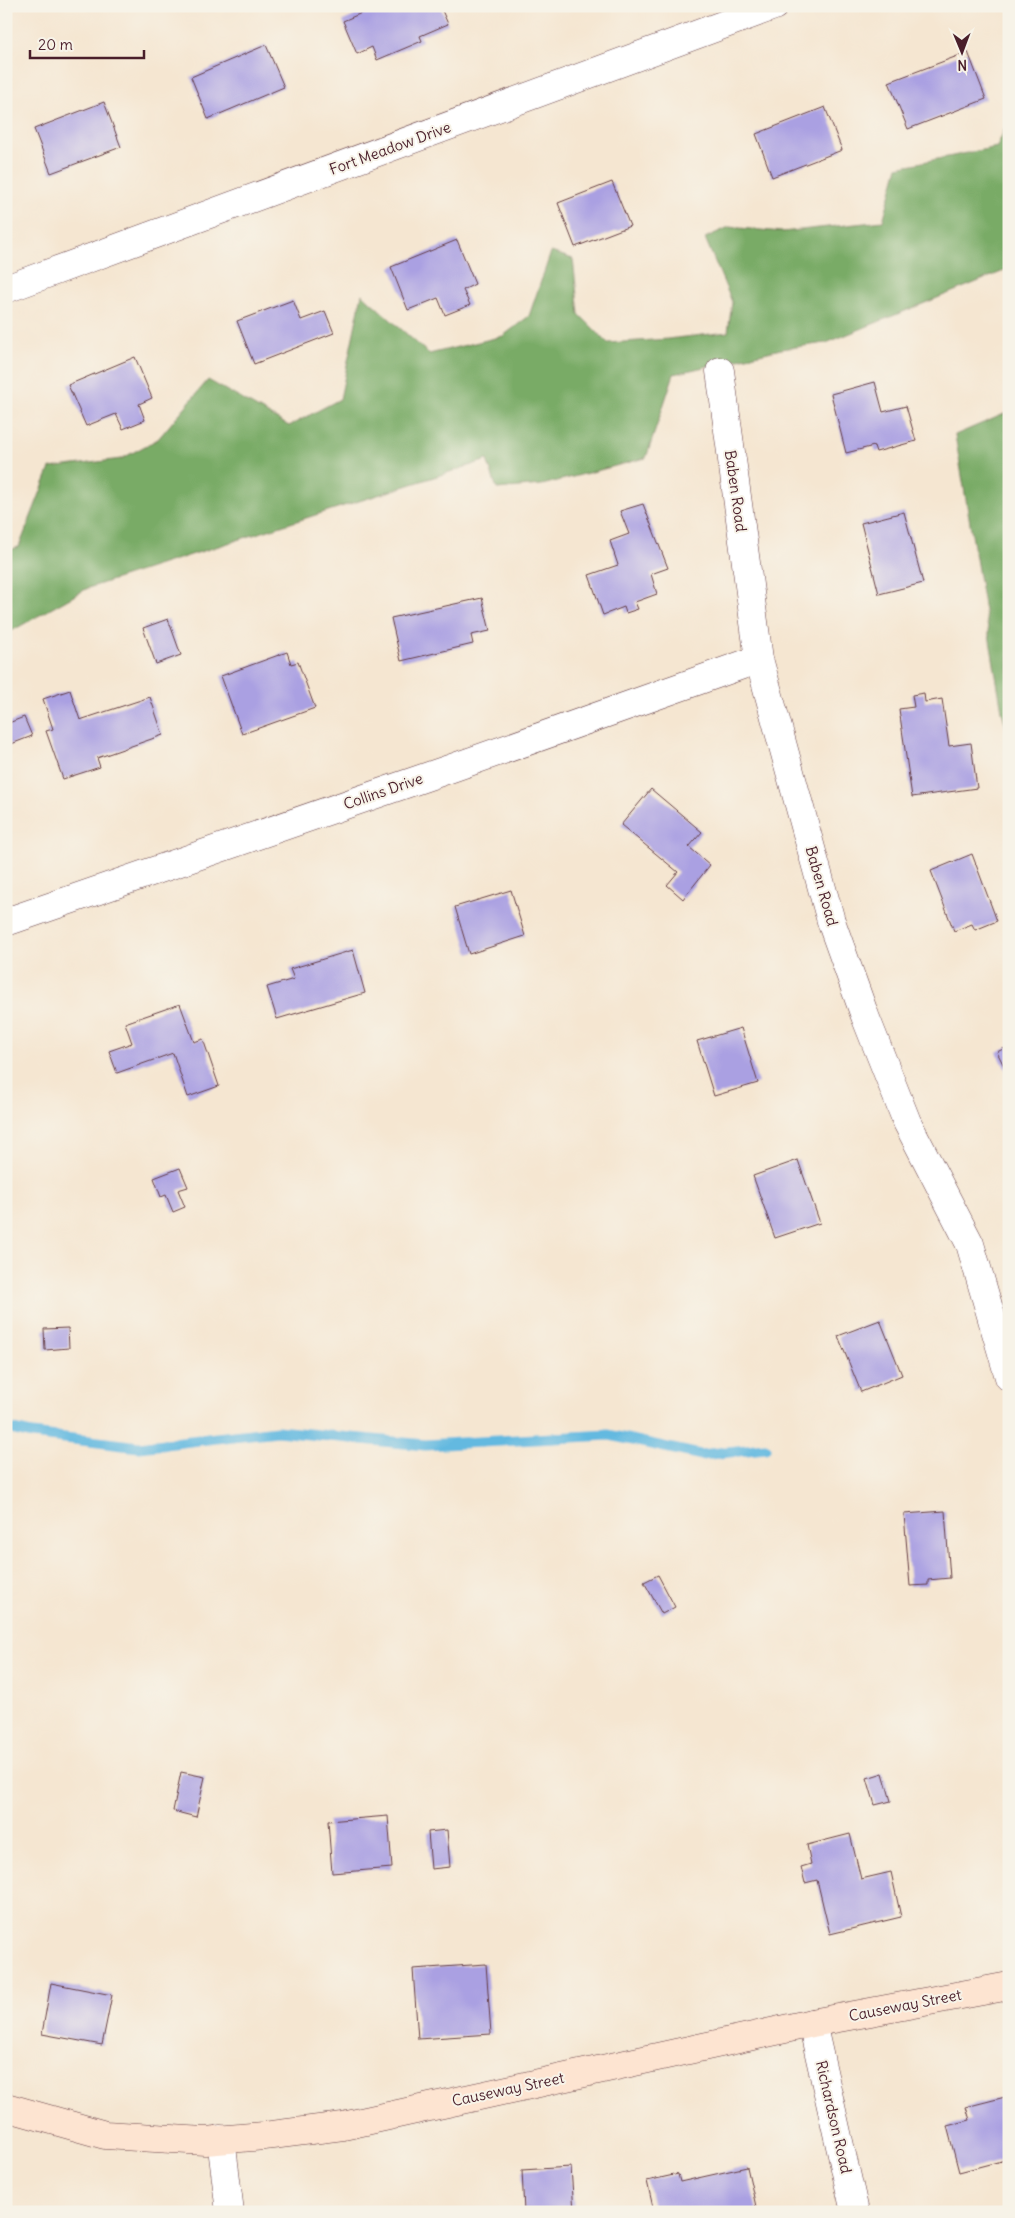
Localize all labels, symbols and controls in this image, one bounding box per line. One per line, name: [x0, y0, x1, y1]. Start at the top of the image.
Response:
scale bar: [30, 28, 144, 60]
north arrow: [938, 28, 988, 78]
text: 20 m: [38, 35, 73, 54]
text: N: [957, 56, 967, 74]
street label: Fort Meadow Drive: [327, 117, 453, 179]
street label: Baben Road: [721, 449, 751, 533]
street label: Collins Drive: [341, 769, 425, 813]
street label: Baben Road: [802, 844, 843, 928]
street label: Causeway Street: [847, 1985, 963, 2025]
street label: Richardson Road: [812, 2059, 856, 2175]
street label: Causeway Street: [450, 2068, 566, 2110]

